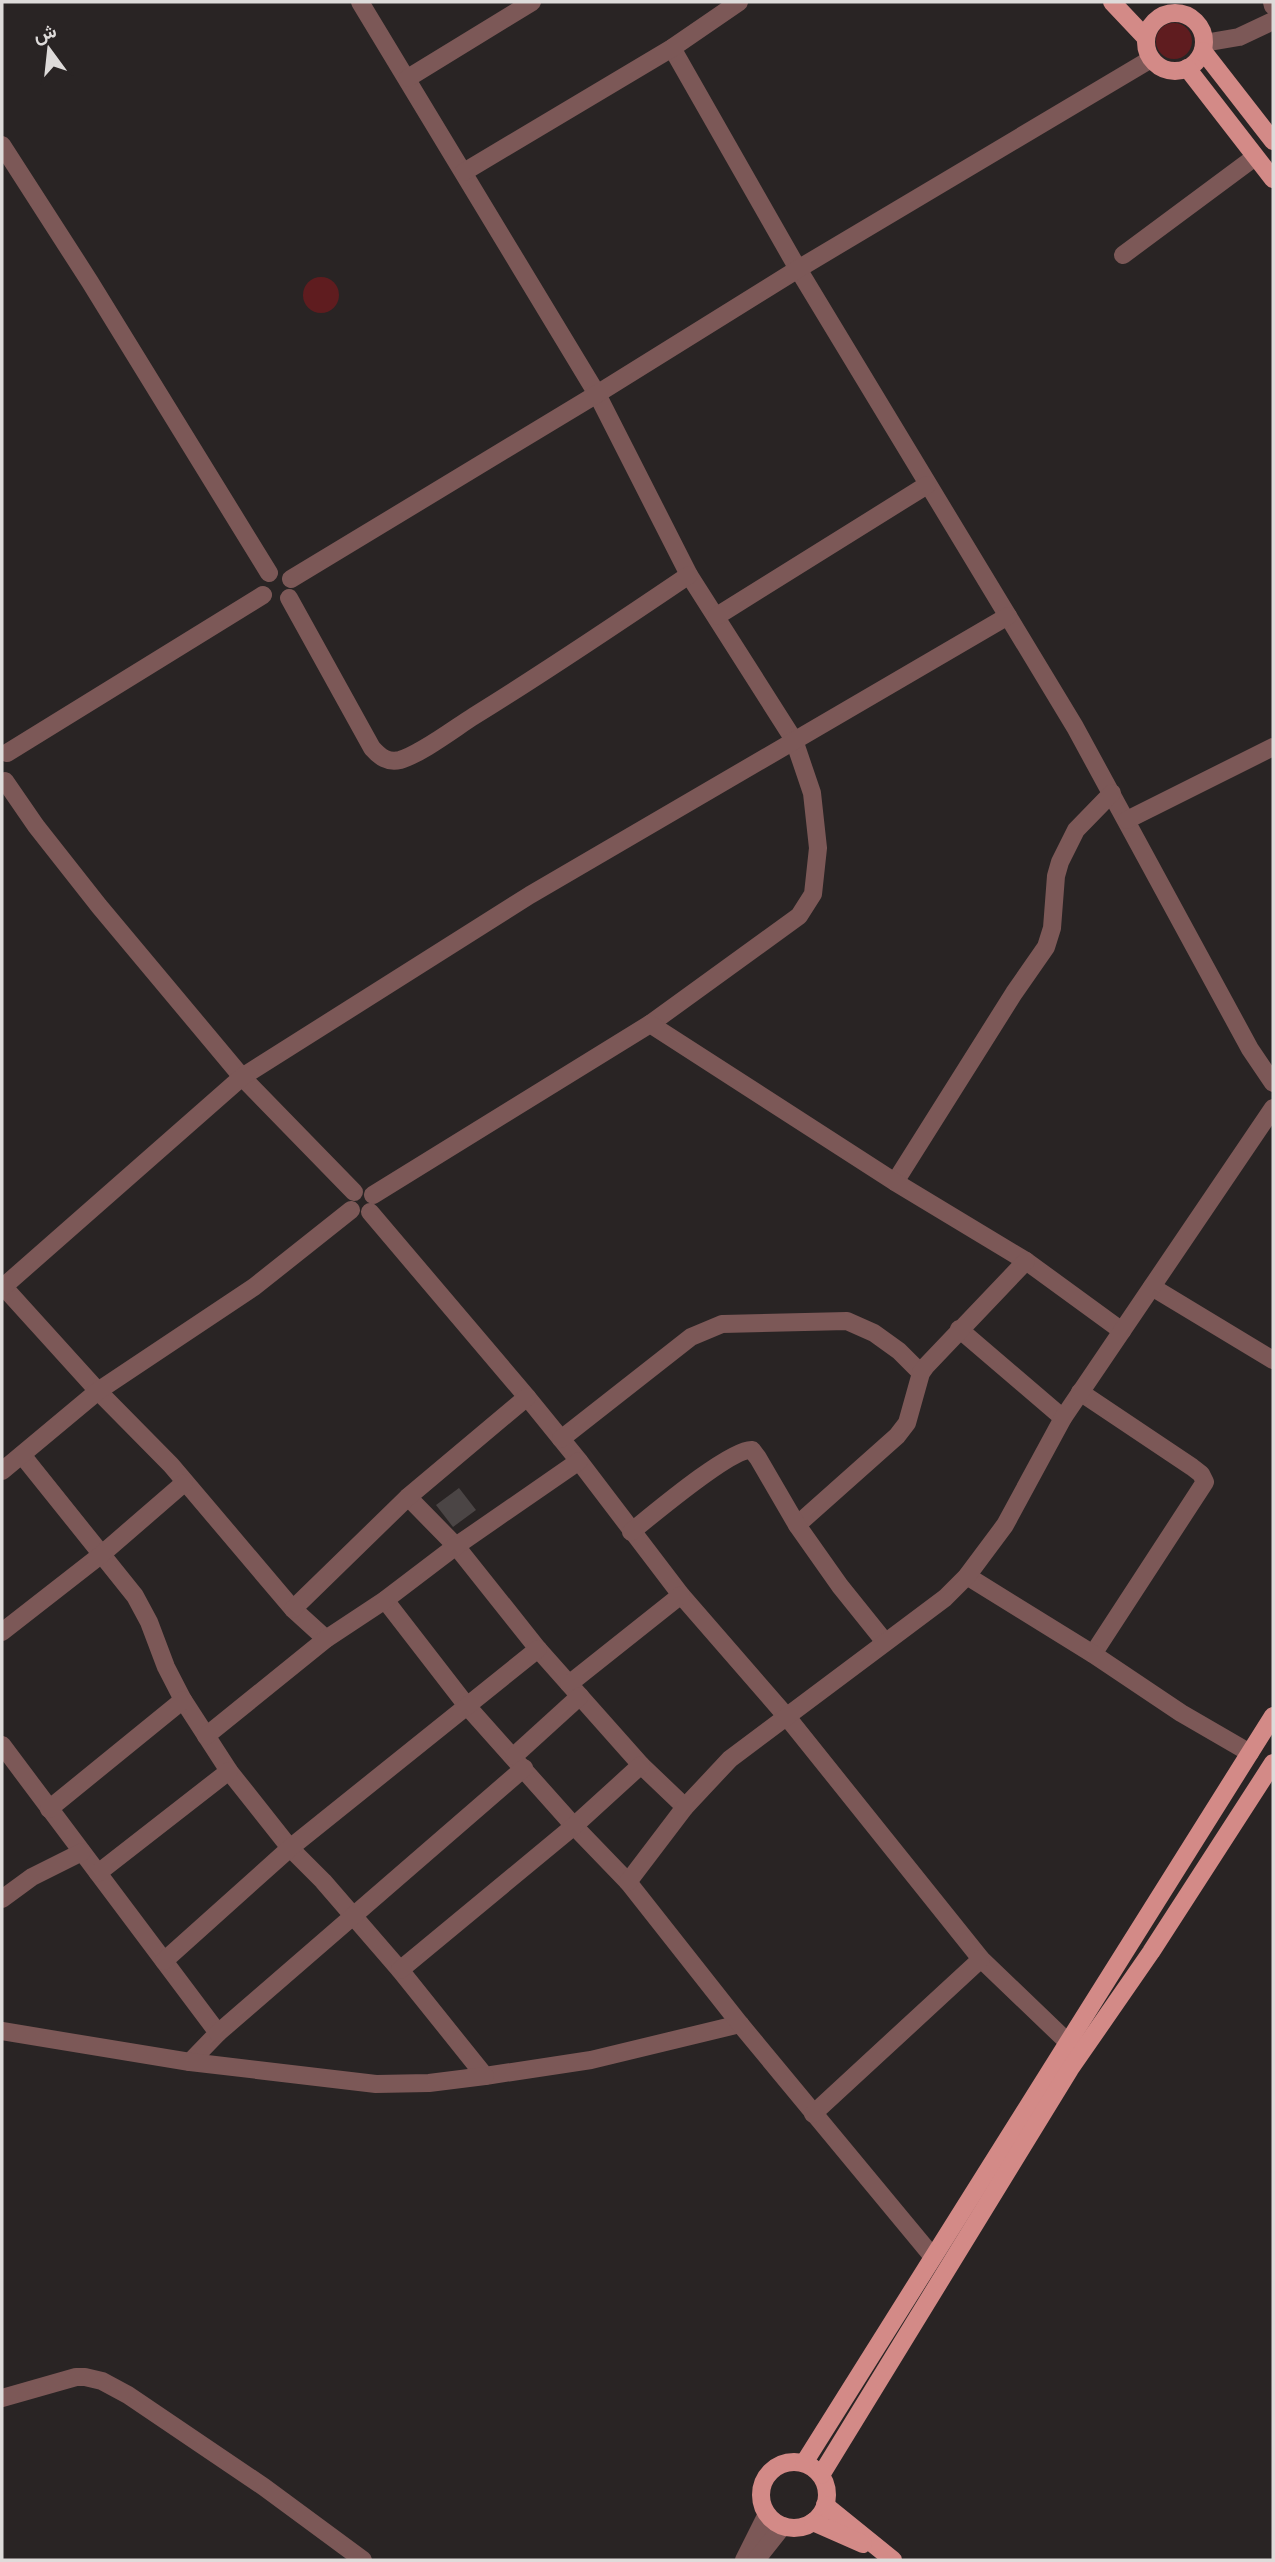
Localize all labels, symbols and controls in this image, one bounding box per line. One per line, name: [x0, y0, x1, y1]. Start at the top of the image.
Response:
north arrow: [14, 14, 84, 84]
text: ش: [30, 18, 59, 48]

